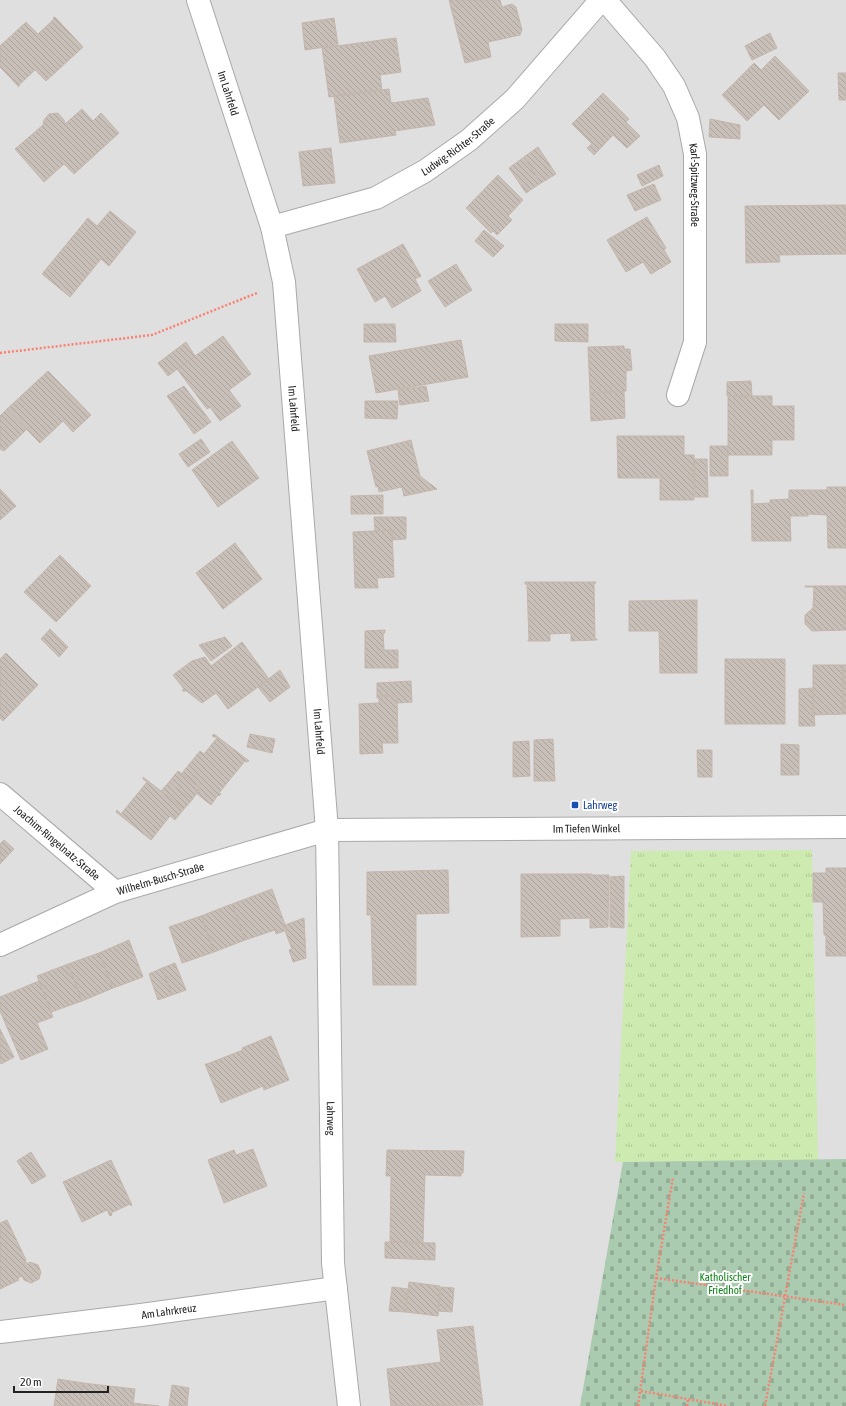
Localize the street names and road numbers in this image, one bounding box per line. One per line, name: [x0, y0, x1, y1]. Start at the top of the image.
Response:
street label: Im Lahrfeld: [216, 69, 241, 117]
street label: Ludwig-Richter-Straße: [419, 114, 497, 178]
street label: Karl-Spitzweg-Straße: [687, 142, 701, 227]
street label: Im Lahrfeld: [286, 385, 302, 432]
street label: Im Lahrfeld: [311, 708, 327, 755]
street label: Joachim-Ringelnatz-Straße: [12, 803, 102, 882]
street label: Im Tiefen Winkel: [553, 822, 620, 835]
street label: Wilhelm-Busch-Straße: [116, 860, 205, 897]
street label: Lahrweg: [325, 1101, 337, 1136]
street label: Am Lahrkreuz: [141, 1301, 197, 1321]

